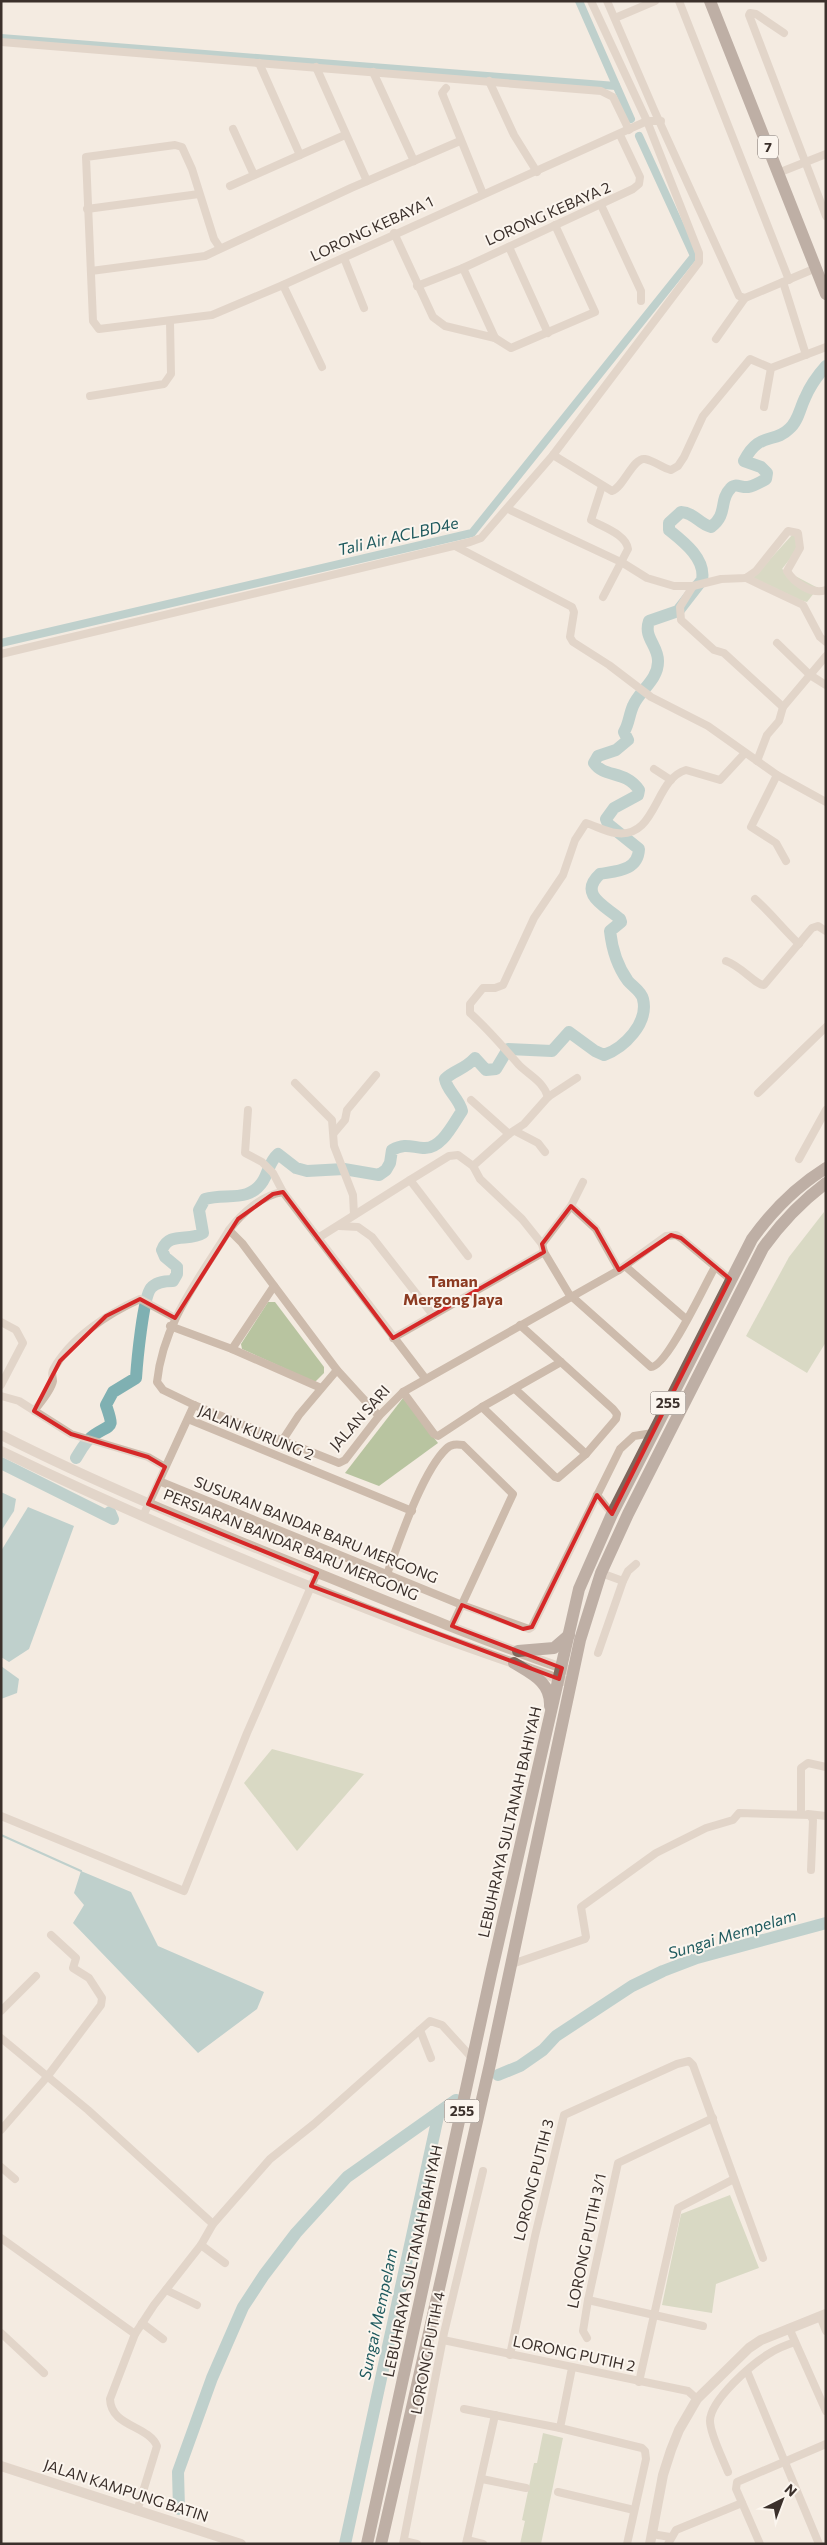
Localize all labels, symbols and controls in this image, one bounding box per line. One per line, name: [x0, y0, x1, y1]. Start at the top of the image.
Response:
road number: 7: [758, 136, 778, 158]
street label: LORONG KEBAYA 2: [482, 177, 613, 249]
street label: LORONG KEBAYA 1: [307, 192, 436, 264]
water label: Tali Air ACLBD4e: [336, 512, 461, 559]
district label: Taman Mergong Jaya: [403, 1271, 503, 1308]
street label: JALAN SARI: [325, 1381, 393, 1454]
road number: 255: [650, 1392, 686, 1415]
street label: JALAN KURUNG 2: [196, 1401, 317, 1463]
street label: SUSURAN BANDAR BARU MERGONG: [192, 1472, 441, 1586]
street label: PERSIARAN BANDAR BARU MERGONG: [161, 1484, 422, 1604]
street label: LEBUHRAYA SULTANAH BAHIYAH: [474, 1704, 544, 1939]
water label: Sungai Mempelam: [665, 1905, 799, 1962]
road number: 255: [444, 2100, 480, 2122]
street label: LORONG PUTIH 3: [509, 2117, 557, 2242]
street label: LEBUHRAYA SULTANAH BAHIYAH: [379, 2143, 445, 2379]
street label: LORONG PUTIH 3/1: [563, 2172, 609, 2310]
water label: Sungai Mempelam: [354, 2247, 401, 2381]
street label: LORONG PUTIH 4: [406, 2290, 448, 2416]
street label: LORONG PUTIH 2: [511, 2331, 637, 2375]
street label: JALAN KAMPUNG BATIN: [42, 2455, 211, 2525]
north arrow: [757, 2475, 807, 2525]
text: N: [781, 2480, 801, 2500]

